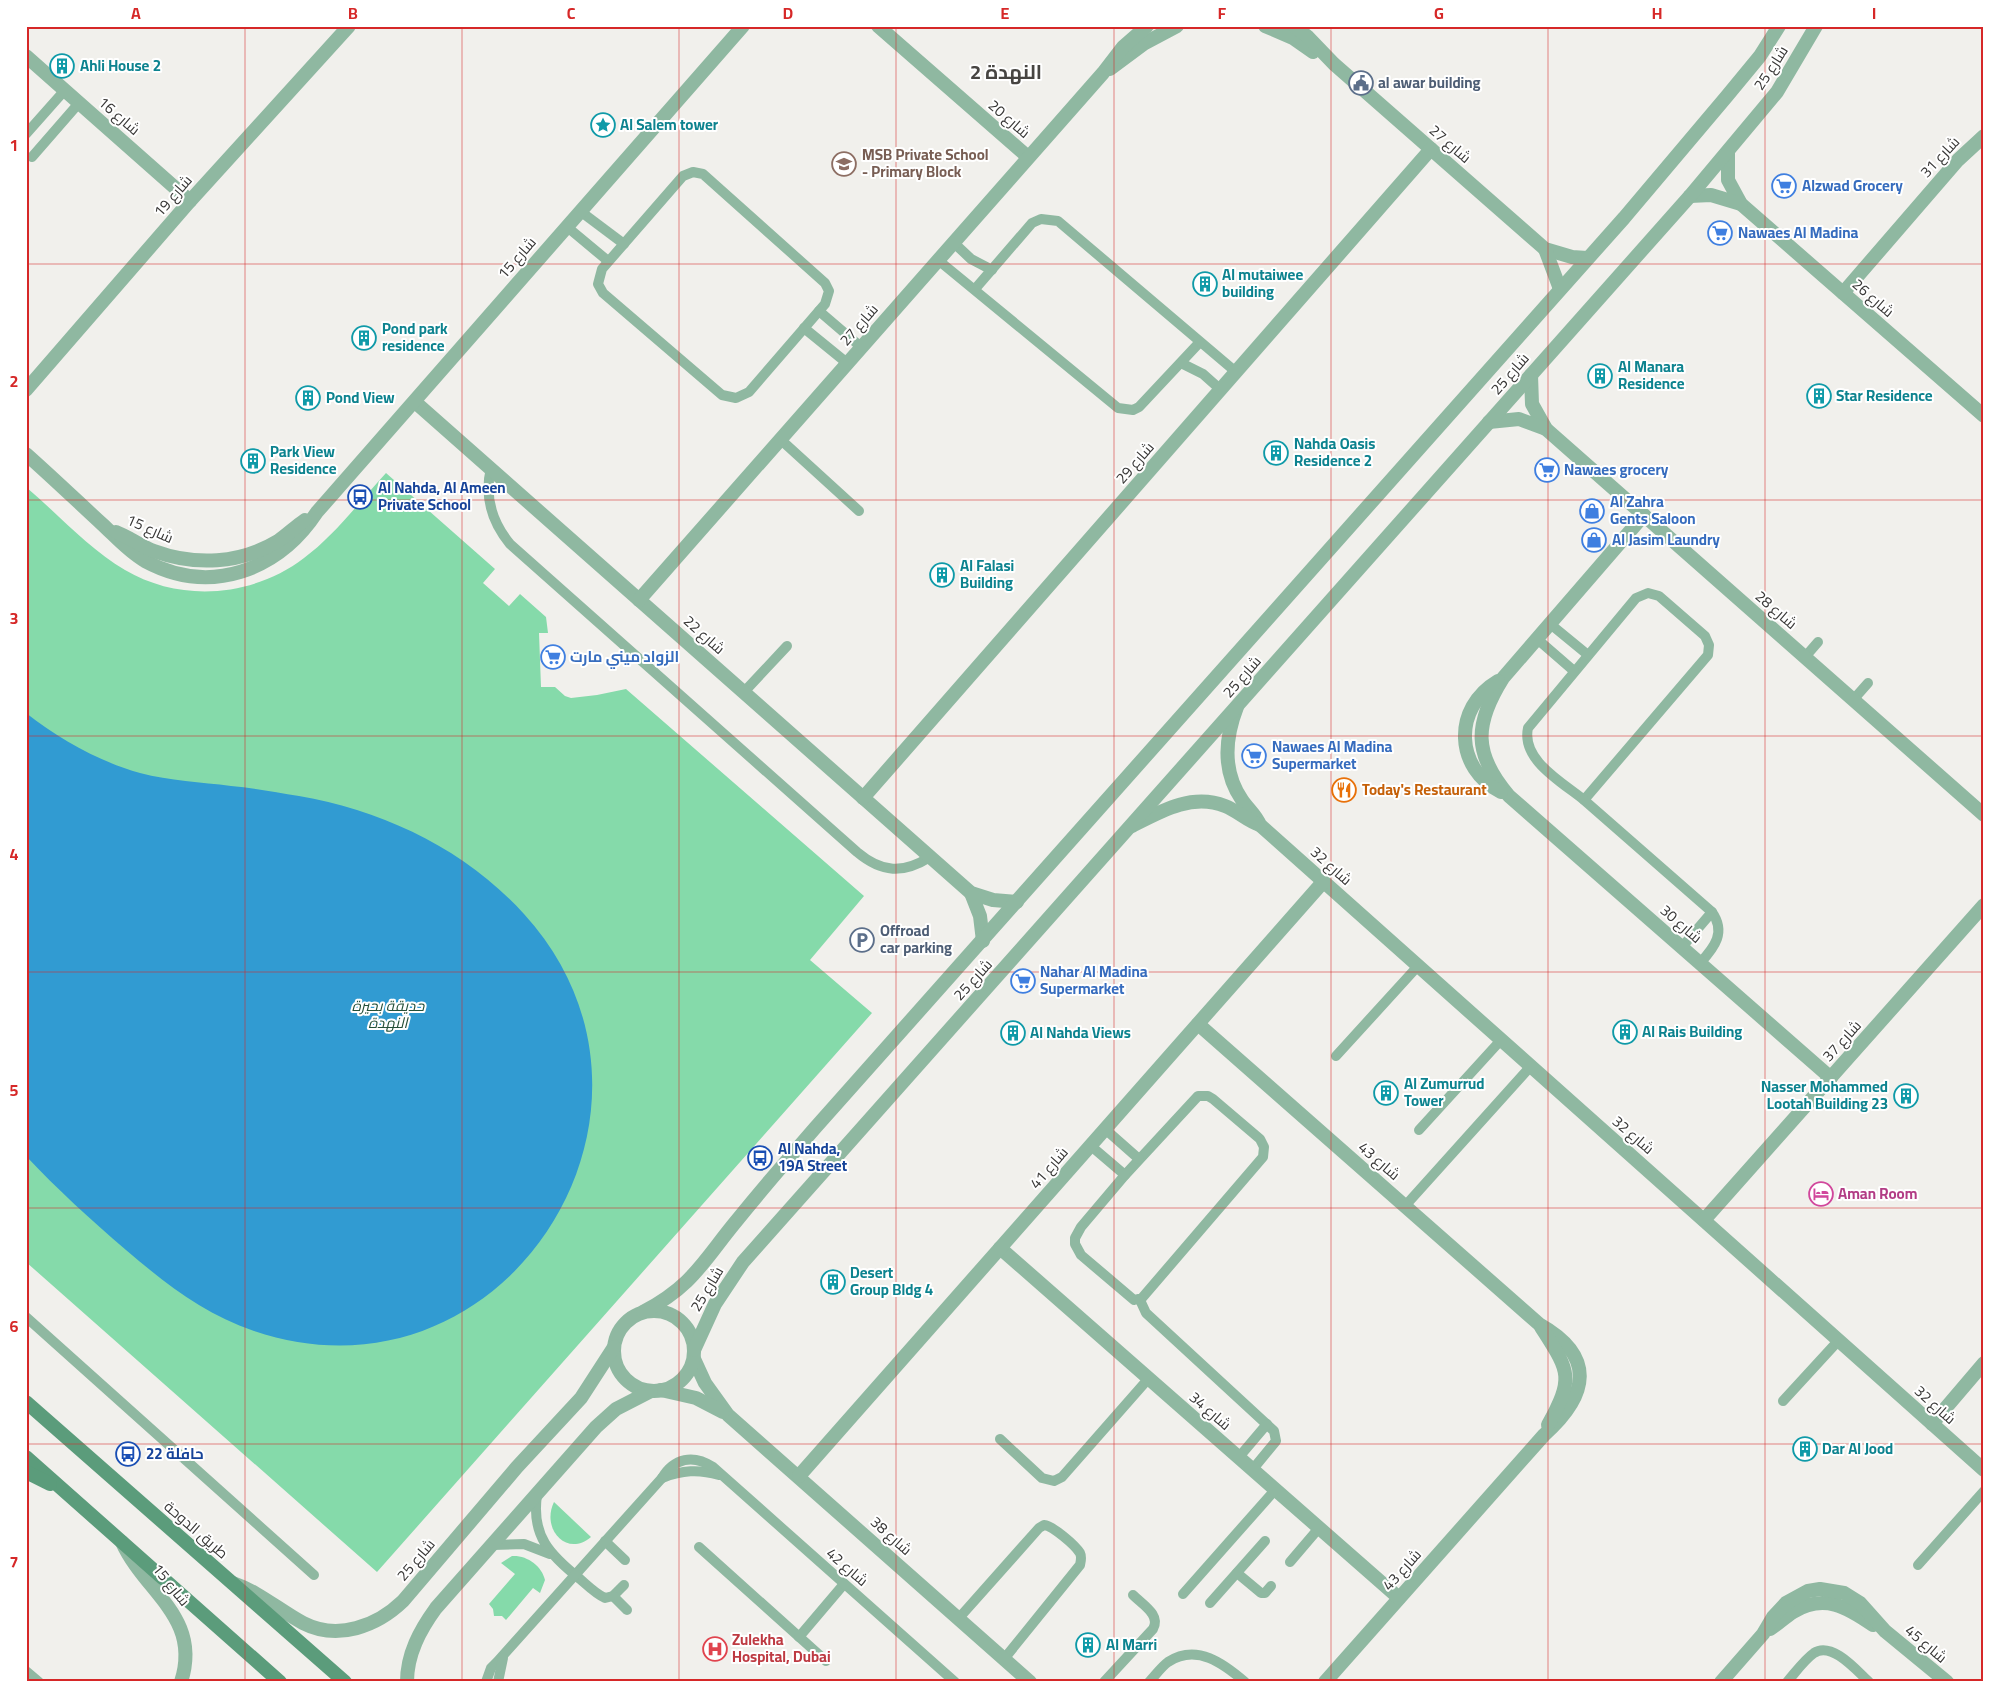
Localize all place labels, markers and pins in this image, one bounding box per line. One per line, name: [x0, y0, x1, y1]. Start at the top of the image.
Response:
place label: Ahli House 2: [80, 51, 161, 80]
building icon: Ahli House 2: [49, 53, 75, 79]
place label: al awar building: [1378, 68, 1481, 97]
public building icon: al awar building: [1348, 70, 1374, 96]
place label: Al Salem tower: [620, 110, 719, 139]
place icon: Al Salem tower: [590, 112, 616, 138]
place label: MSB Private School - Primary Block: [862, 140, 989, 186]
school or university icon: MSB Private School - Primary Block: [831, 151, 857, 177]
place label: Alzwad Grocery: [1802, 171, 1903, 200]
supermarket icon: Alzwad Grocery: [1771, 173, 1797, 199]
place label: Nawaes Al Madina: [1738, 218, 1858, 247]
supermarket icon: Nawaes Al Madina: [1707, 220, 1733, 246]
place label: Al mutaiwee building: [1222, 260, 1303, 306]
building icon: Al mutaiwee building: [1192, 271, 1218, 297]
place label: Pond park residence: [382, 314, 448, 360]
building icon: Pond park residence: [351, 325, 377, 351]
place label: Al Manara Residence: [1618, 352, 1685, 398]
building icon: Al Manara Residence: [1587, 363, 1613, 389]
place label: Star Residence: [1836, 381, 1933, 410]
place label: Pond View: [326, 383, 395, 412]
building icon: Star Residence: [1806, 383, 1832, 409]
building icon: Pond View: [295, 385, 321, 411]
place label: Nahda Oasis Residence 2: [1294, 429, 1375, 475]
place label: Park View Residence: [270, 437, 337, 483]
building icon: Nahda Oasis Residence 2: [1263, 440, 1289, 466]
building icon: Park View Residence: [240, 448, 266, 474]
place label: Nawaes grocery: [1564, 455, 1669, 484]
supermarket icon: Nawaes grocery: [1534, 457, 1560, 483]
place label: Al Nahda, Al Ameen Private School: [378, 473, 506, 519]
bus stop icon: Al Nahda, Al Ameen Private School: [347, 484, 373, 510]
place label: Al Zahra Gents Saloon: [1610, 487, 1696, 533]
shop icon: Al Zahra Gents Saloon: [1579, 498, 1605, 524]
place label: Al Jasim Laundry: [1612, 525, 1720, 554]
shop icon: Al Jasim Laundry: [1581, 527, 1607, 553]
place label: Al Falasi Building: [960, 551, 1014, 597]
building icon: Al Falasi Building: [929, 562, 955, 588]
place label: الزواد ميني مارت: [570, 642, 679, 671]
supermarket icon: الزواد ميني مارت: [540, 644, 566, 670]
place label: Nawaes Al Madina Supermarket: [1272, 732, 1392, 778]
supermarket icon: Nawaes Al Madina Supermarket: [1241, 743, 1267, 769]
place label: Today's Restaurant: [1362, 775, 1487, 804]
restaurant icon: Today's Restaurant: [1331, 777, 1357, 803]
place label: Offroad car parking: [880, 916, 952, 962]
parking icon: Offroad car parking: [849, 927, 875, 953]
place label: Nahar Al Madina Supermarket: [1040, 957, 1148, 1003]
supermarket icon: Nahar Al Madina Supermarket: [1010, 968, 1036, 994]
place label: Al Rais Building: [1642, 1017, 1742, 1046]
place label: Al Nahda Views: [1030, 1018, 1131, 1047]
building icon: Al Rais Building: [1612, 1019, 1638, 1045]
building icon: Al Nahda Views: [1000, 1020, 1026, 1046]
place label: Al Zumurrud Tower: [1404, 1069, 1485, 1115]
place label: Nasser Mohammed Lootah Building 23: [1761, 1072, 1888, 1118]
building icon: Al Zumurrud Tower: [1373, 1080, 1399, 1106]
building icon: Nasser Mohammed Lootah Building 23: [1893, 1083, 1919, 1109]
place label: Al Nahda, 19A Street: [778, 1134, 848, 1180]
bus stop icon: Al Nahda, 19A Street: [747, 1145, 773, 1171]
place label: Aman Room: [1838, 1179, 1917, 1208]
hotel icon: Aman Room: [1808, 1181, 1834, 1207]
place label: Desert Group Bldg 4: [850, 1258, 933, 1304]
building icon: Desert Group Bldg 4: [820, 1269, 846, 1295]
place label: Dar Al Jood: [1822, 1434, 1893, 1463]
building icon: Dar Al Jood: [1792, 1436, 1818, 1462]
place label: حافلة 22: [146, 1439, 204, 1468]
bus stop icon: حافلة 22: [115, 1441, 141, 1467]
place label: Zulekha Hospital, Dubai: [732, 1625, 831, 1671]
place label: Al Marri: [1106, 1630, 1157, 1659]
building icon: Al Marri: [1075, 1632, 1101, 1658]
hospital icon: Zulekha Hospital, Dubai: [702, 1636, 728, 1662]

